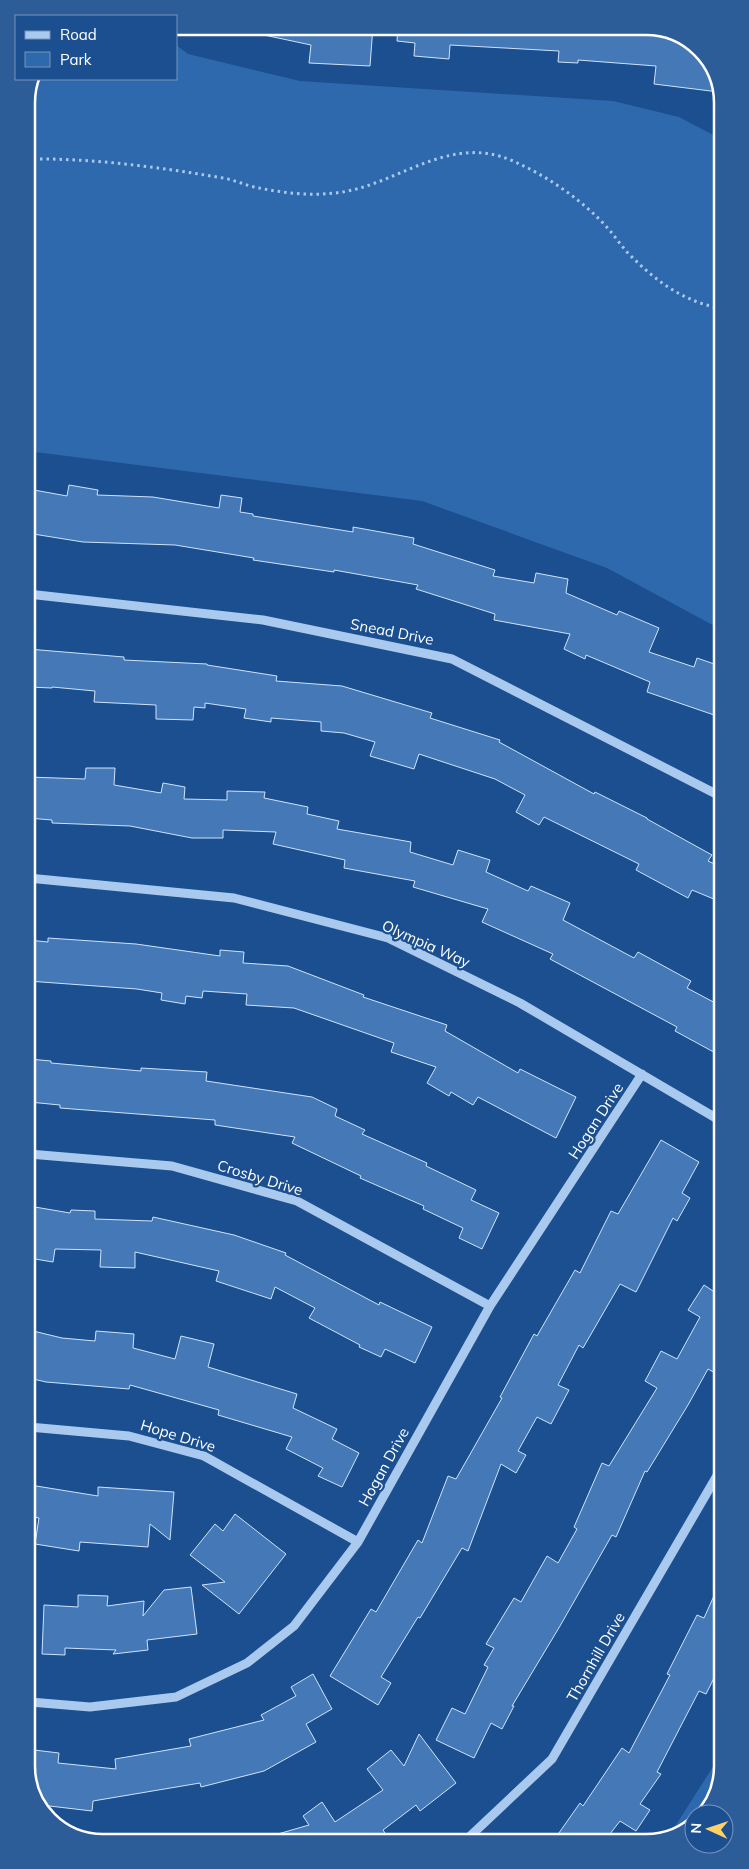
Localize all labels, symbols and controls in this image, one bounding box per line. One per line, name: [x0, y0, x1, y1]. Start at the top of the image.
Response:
legend: [15, 15, 178, 80]
text: Road: [60, 25, 97, 44]
text: Park: [60, 50, 92, 69]
street label: Snead Drive: [349, 614, 435, 649]
street label: Olympia Way: [379, 916, 473, 971]
street label: Hogan Drive: [564, 1079, 627, 1162]
street label: Crosby Drive: [215, 1155, 305, 1200]
street label: Hope Drive: [138, 1415, 218, 1456]
street label: Hogan Drive: [354, 1424, 413, 1509]
street label: Thornhill Drive: [562, 1609, 629, 1705]
north arrow: [684, 1804, 734, 1854]
text: N: [687, 1823, 705, 1834]

